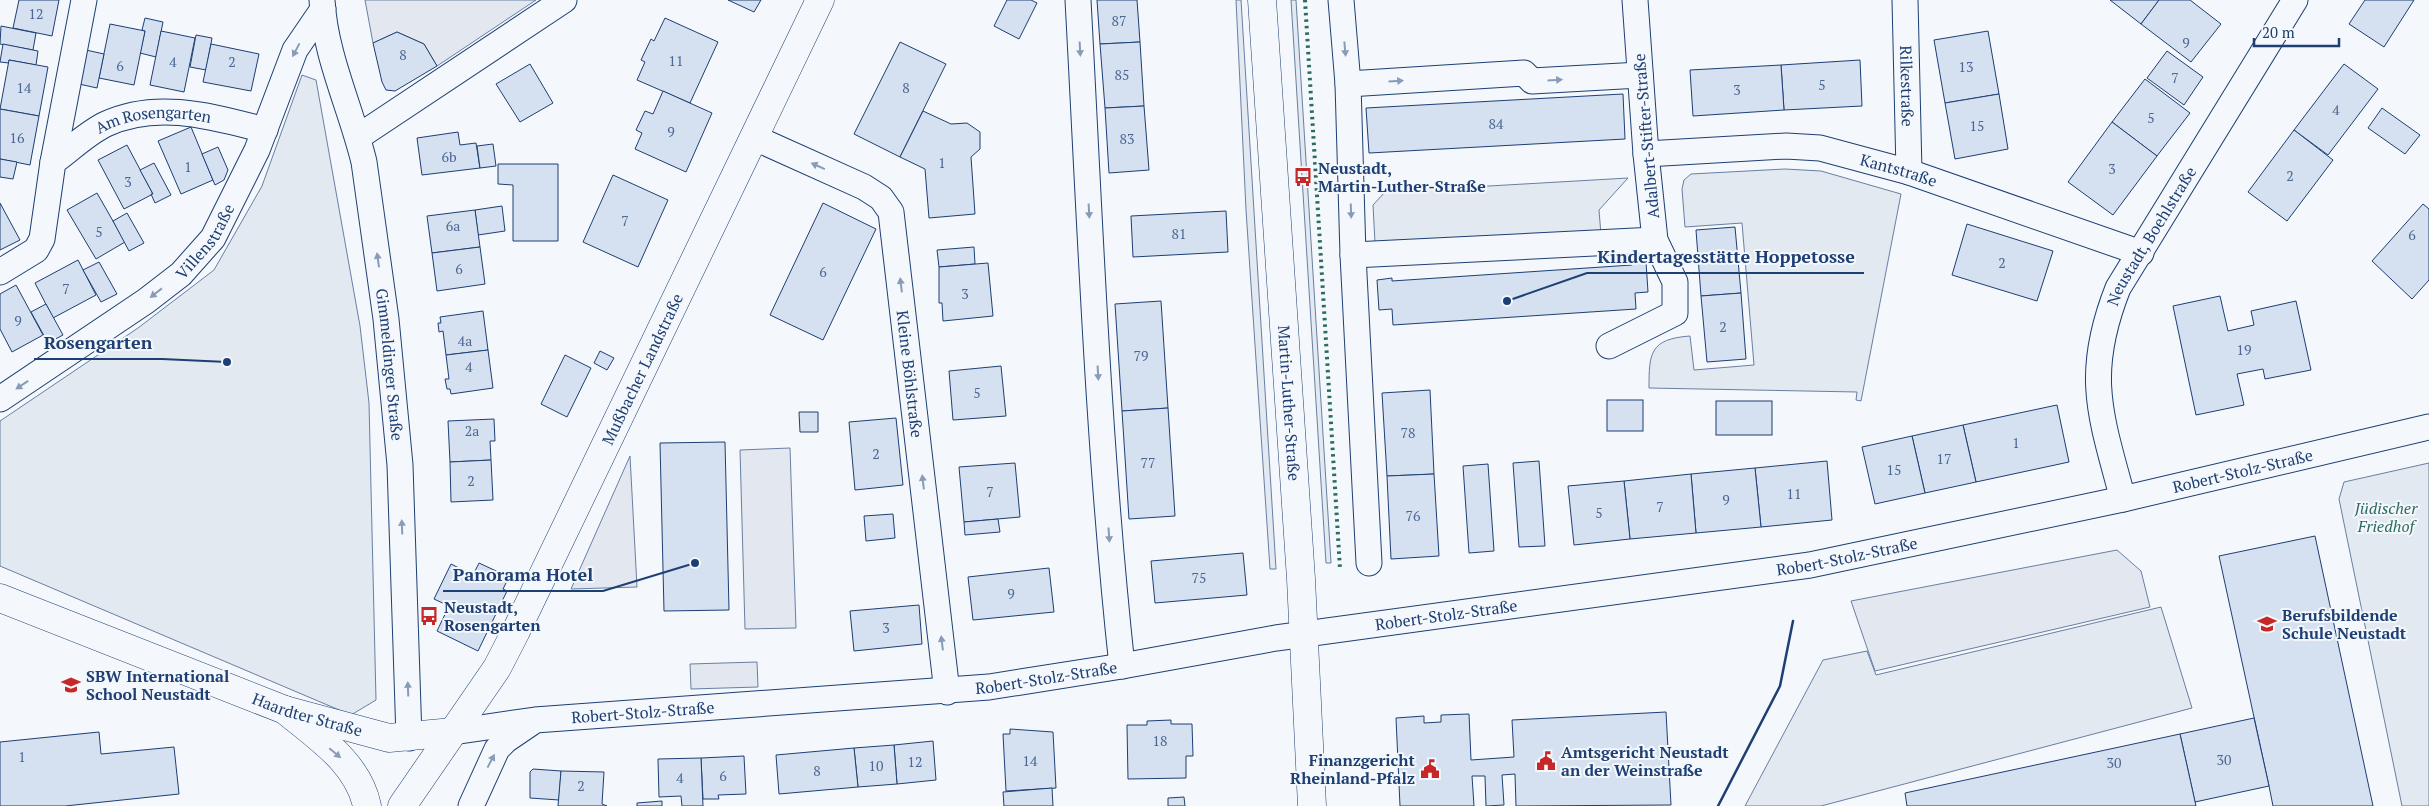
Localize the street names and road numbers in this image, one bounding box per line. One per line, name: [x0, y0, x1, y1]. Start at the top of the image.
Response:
street label: Rilkestraße: [1895, 45, 1919, 127]
street label: Adalbert-Stifter-Straße: [1628, 53, 1664, 219]
street label: Am Rosengarten: [91, 101, 214, 139]
street label: Kantstraße: [1858, 148, 1940, 192]
street label: Neustadt, Boehlstraße: [2101, 162, 2201, 309]
street label: Villenstraße: [171, 200, 239, 284]
street label: Gimmeldinger Straße: [371, 287, 409, 442]
street label: Mußbacher Landstraße: [596, 289, 688, 448]
street label: Kleine Böhlstraße: [892, 309, 928, 439]
street label: Martin-Luther-Straße: [1273, 325, 1305, 482]
street label: Robert-Stolz-Straße: [2170, 444, 2315, 498]
street label: Robert-Stolz-Straße: [1775, 532, 1919, 580]
street label: Robert-Stolz-Straße: [1374, 594, 1519, 635]
street label: Robert-Stolz-Straße: [974, 656, 1119, 699]
street label: Haardter Straße: [249, 687, 365, 741]
street label: Robert-Stolz-Straße: [571, 696, 715, 728]

